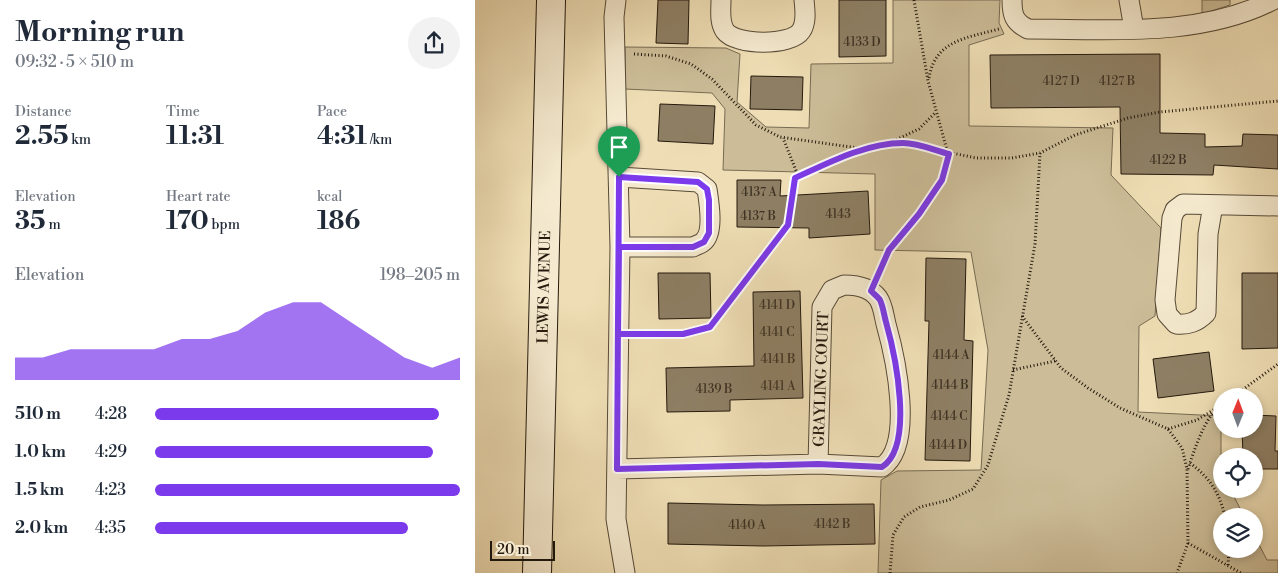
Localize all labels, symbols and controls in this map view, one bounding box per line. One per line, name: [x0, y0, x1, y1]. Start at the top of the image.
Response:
text: Morning run: [15, 15, 184, 50]
button: share: [408, 17, 460, 69]
house number: 4133 D: [843, 35, 881, 50]
text: 09:32 · 5 × 510 m: [15, 52, 134, 72]
house number: 4127 D: [1042, 74, 1080, 89]
house number: 4127 B: [1099, 74, 1135, 89]
text: Distance: [15, 103, 72, 121]
text: Time: [166, 103, 200, 121]
text: Pace: [317, 103, 347, 121]
text: 2.55: [15, 121, 68, 152]
text: 11:31: [166, 121, 224, 152]
text: 4:31: [317, 121, 367, 152]
pin: [598, 126, 640, 177]
text: km: [68, 131, 91, 149]
text: /km: [367, 131, 392, 149]
icon: arrive: [605, 133, 633, 161]
house number: 4122 B: [1149, 153, 1187, 168]
house number: 4137 A: [741, 185, 777, 200]
text: Elevation: [15, 188, 76, 206]
text: Heart rate: [166, 188, 231, 206]
text: kcal: [317, 188, 342, 206]
text: 35: [15, 206, 46, 237]
text: 170: [166, 206, 209, 237]
text: 186: [317, 206, 360, 237]
house number: 4143: [825, 207, 851, 222]
house number: 4137 B: [740, 209, 776, 224]
text: m: [46, 216, 61, 234]
text: bpm: [209, 216, 240, 234]
street label: LEWIS AVENUE: [534, 230, 555, 344]
text: Elevation: [15, 265, 84, 285]
text: 198–205 m: [380, 265, 460, 285]
house number: 4141 D: [759, 298, 795, 313]
street label: GRAYLING COURT: [810, 310, 833, 447]
house number: 4141 C: [760, 325, 794, 340]
house number: 4144 A: [932, 348, 970, 363]
house number: 4141 B: [760, 352, 796, 367]
house number: 4144 B: [931, 378, 969, 393]
house number: 4141 A: [761, 379, 796, 394]
house number: 4139 B: [695, 382, 733, 397]
north arrow: [1213, 388, 1263, 438]
map controls: [1213, 388, 1263, 558]
text: 510 m: [15, 404, 61, 424]
text: 4:28: [95, 404, 127, 424]
house number: 4144 C: [930, 409, 968, 424]
house number: 4144 D: [929, 438, 967, 453]
text: 1.0 km: [15, 442, 66, 462]
text: 4:29: [95, 442, 127, 462]
button: locate: [1213, 448, 1263, 498]
text: 1.5 km: [15, 480, 64, 500]
text: 4:23: [95, 480, 126, 500]
button: layers: [1213, 508, 1263, 558]
house number: 4142 B: [814, 517, 850, 532]
text: 2.0 km: [15, 518, 68, 538]
text: 4:35: [95, 518, 126, 538]
house number: 4140 A: [728, 518, 767, 533]
scale bar: [490, 538, 555, 561]
text: 20 m: [497, 541, 529, 559]

